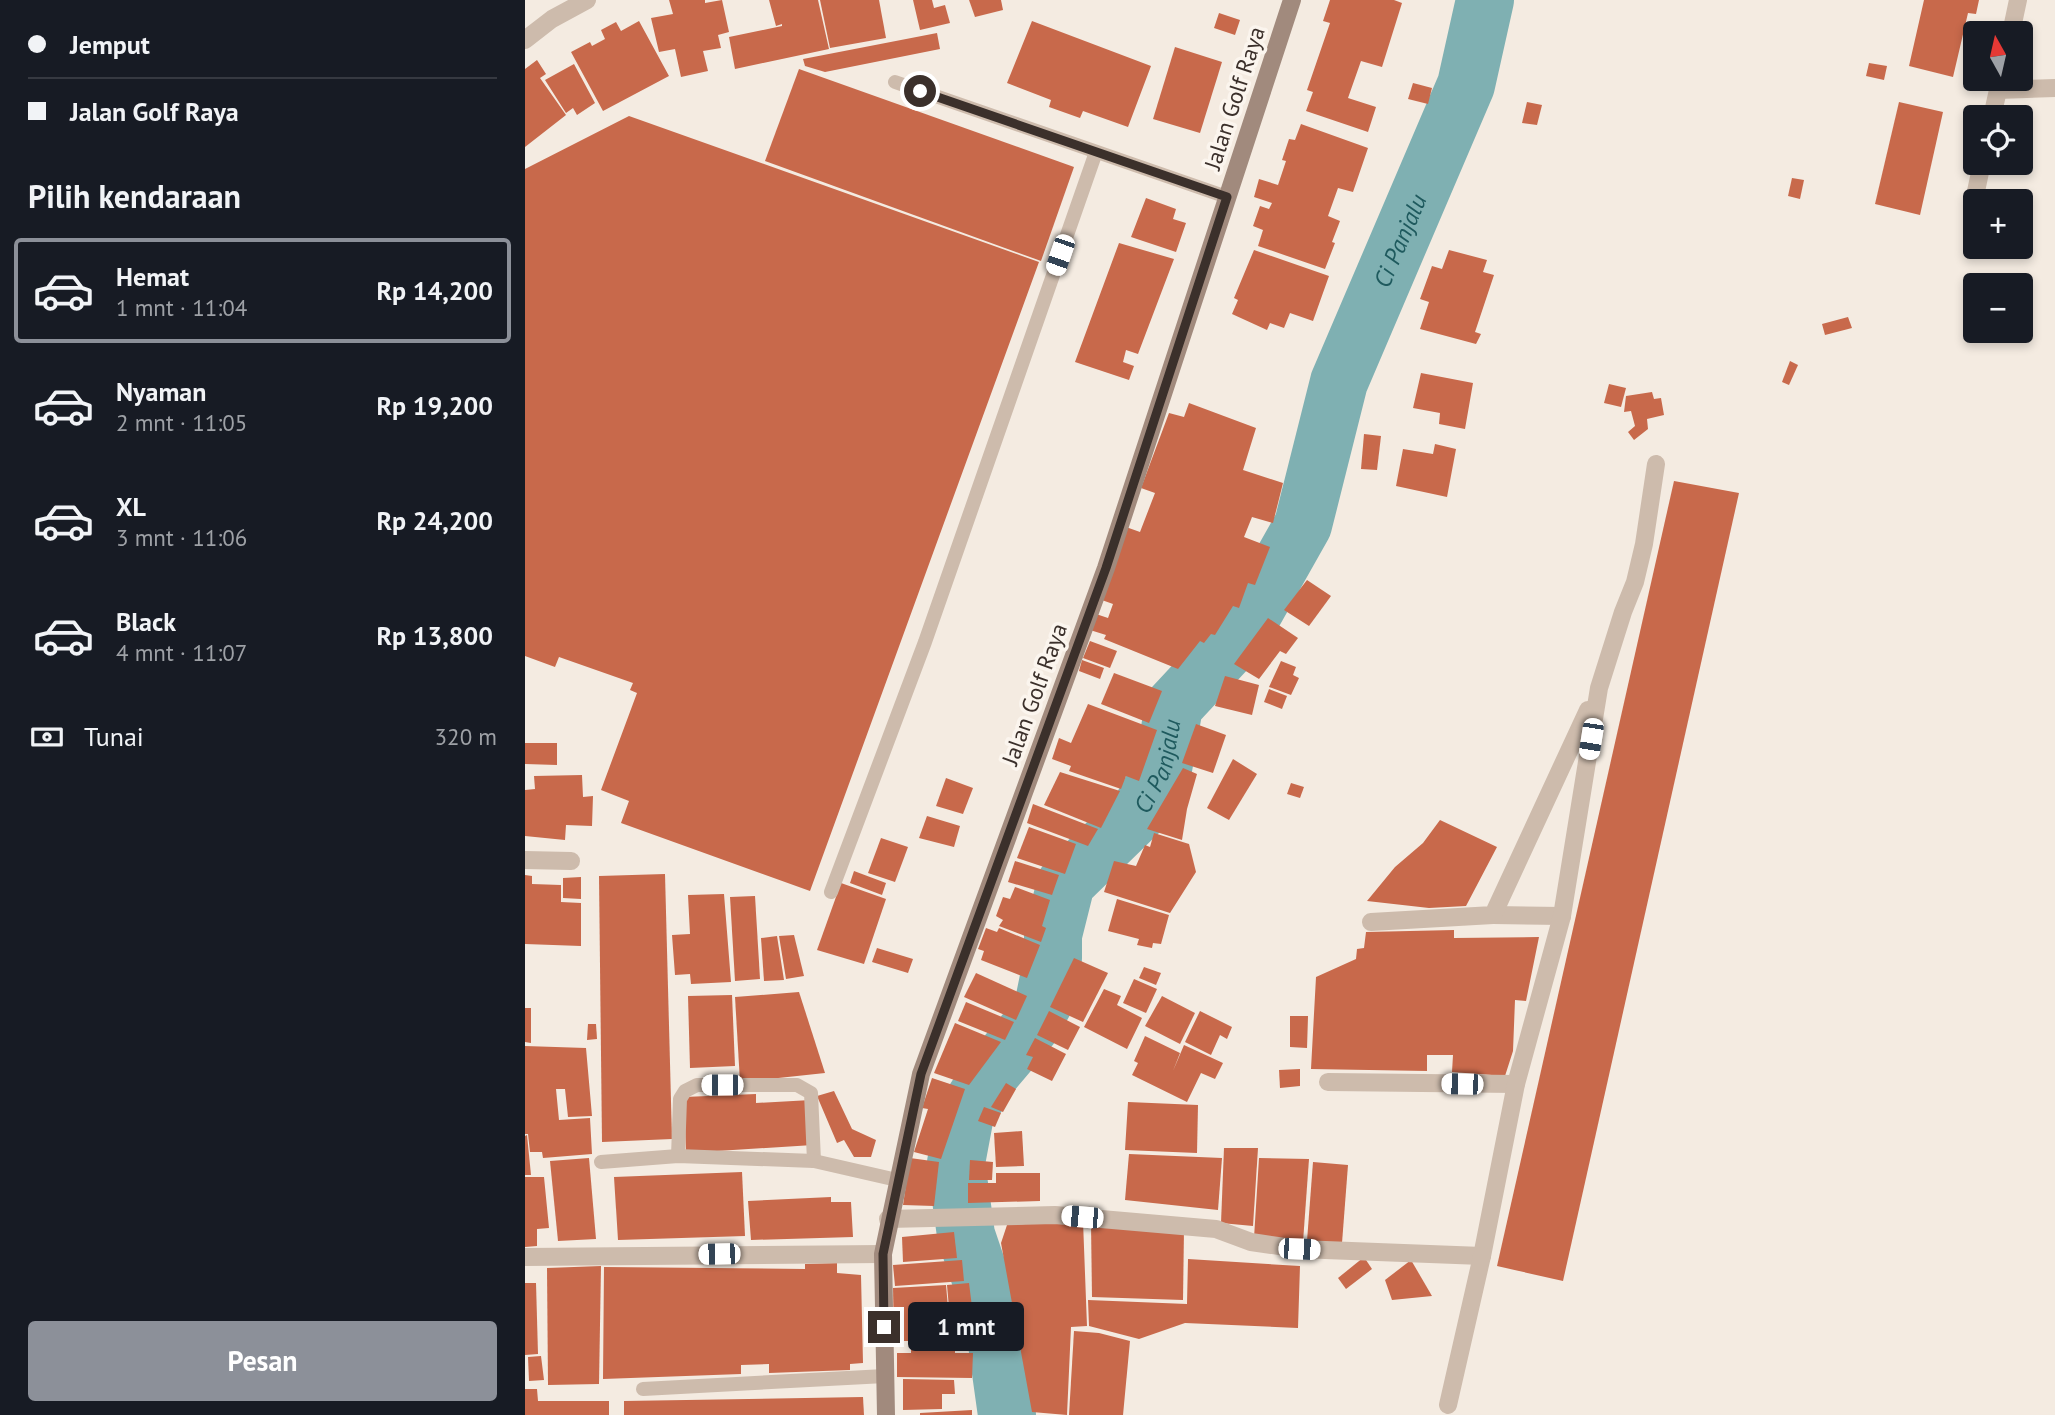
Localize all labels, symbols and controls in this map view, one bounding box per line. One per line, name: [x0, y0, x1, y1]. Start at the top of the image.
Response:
north arrow: [1963, 21, 2033, 91]
map controls: [1963, 21, 2033, 343]
street label: Jalan Golf Raya: [1197, 23, 1271, 174]
text: Jemput: [70, 28, 150, 61]
route start: [904, 75, 936, 107]
text: Jalan Golf Raya: [70, 95, 239, 128]
button: locate: [1963, 105, 2033, 175]
text: Pilih kendaraan: [28, 175, 241, 217]
water label: Ci Panjalu: [1366, 189, 1433, 292]
button: +: [1963, 189, 2033, 259]
car: [1044, 232, 1077, 278]
icon: car: [32, 259, 95, 322]
text: Hemat: [116, 260, 189, 293]
button: −: [1963, 273, 2033, 343]
text: Rp 14,200: [376, 274, 493, 307]
text: 1 mnt · 11:04: [116, 293, 247, 322]
icon: car: [32, 374, 95, 437]
text: Nyaman: [116, 375, 206, 408]
text: Rp 19,200: [376, 389, 493, 422]
text: 2 mnt · 11:05: [116, 408, 247, 437]
icon: car: [32, 489, 95, 552]
text: XL: [116, 490, 146, 523]
text: Rp 24,200: [376, 504, 493, 537]
text: 3 mnt · 11:06: [116, 523, 247, 552]
icon: car: [32, 604, 95, 667]
text: Black: [116, 605, 176, 638]
text: Rp 13,800: [376, 619, 493, 652]
street label: Jalan Golf Raya: [995, 619, 1073, 770]
text: 4 mnt · 11:07: [116, 638, 247, 667]
water label: Ci Panjalu: [1126, 717, 1187, 819]
car: [1578, 717, 1605, 761]
icon: cash: [28, 718, 66, 756]
text: Tunai: [84, 720, 144, 753]
text: 320 m: [435, 722, 497, 751]
car: [1441, 1073, 1484, 1095]
car: [702, 1075, 744, 1096]
car: [1061, 1205, 1104, 1229]
car: [1278, 1238, 1321, 1260]
car: [698, 1243, 741, 1265]
callout: 1 mnt: [909, 1302, 1024, 1352]
route end: [868, 1311, 900, 1343]
text: 1 mnt: [937, 1312, 995, 1341]
button: Pesan: [28, 1321, 497, 1401]

